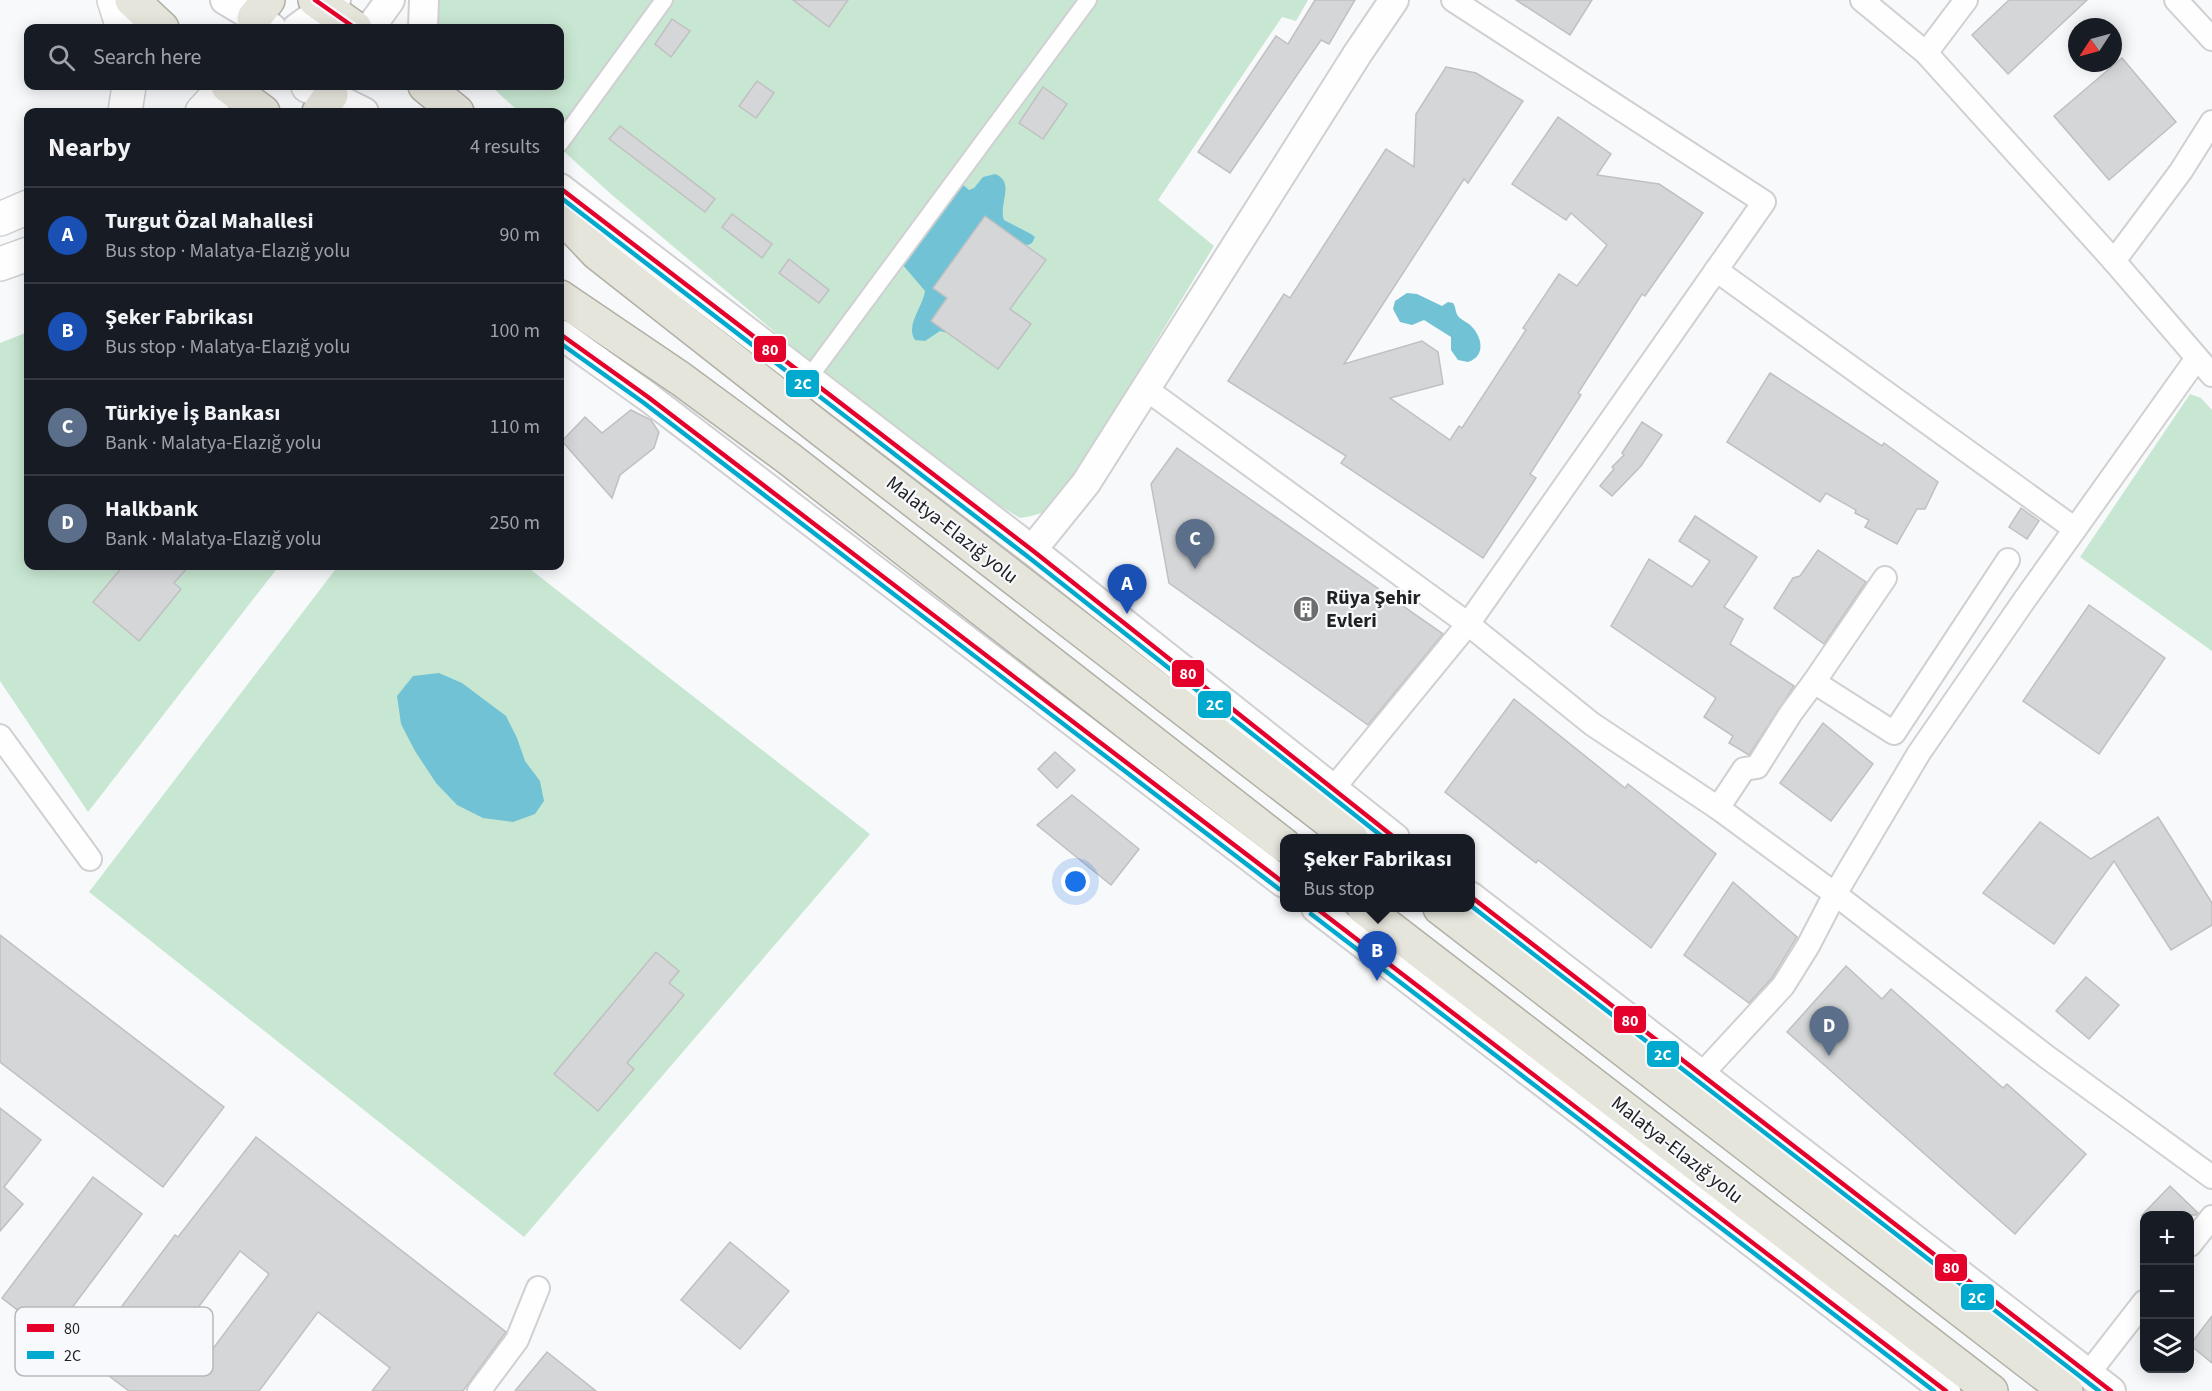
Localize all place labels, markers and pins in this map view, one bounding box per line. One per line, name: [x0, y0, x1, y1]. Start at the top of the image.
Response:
pin: C: [1176, 520, 1214, 569]
pin: A: [1108, 564, 1146, 614]
place label: Rüya Şehir Evleri: [1326, 584, 1421, 635]
building icon: Rüya Şehir Evleri: [1291, 594, 1321, 624]
pin: B: [1358, 932, 1396, 981]
pin: D: [1810, 1006, 1848, 1056]

